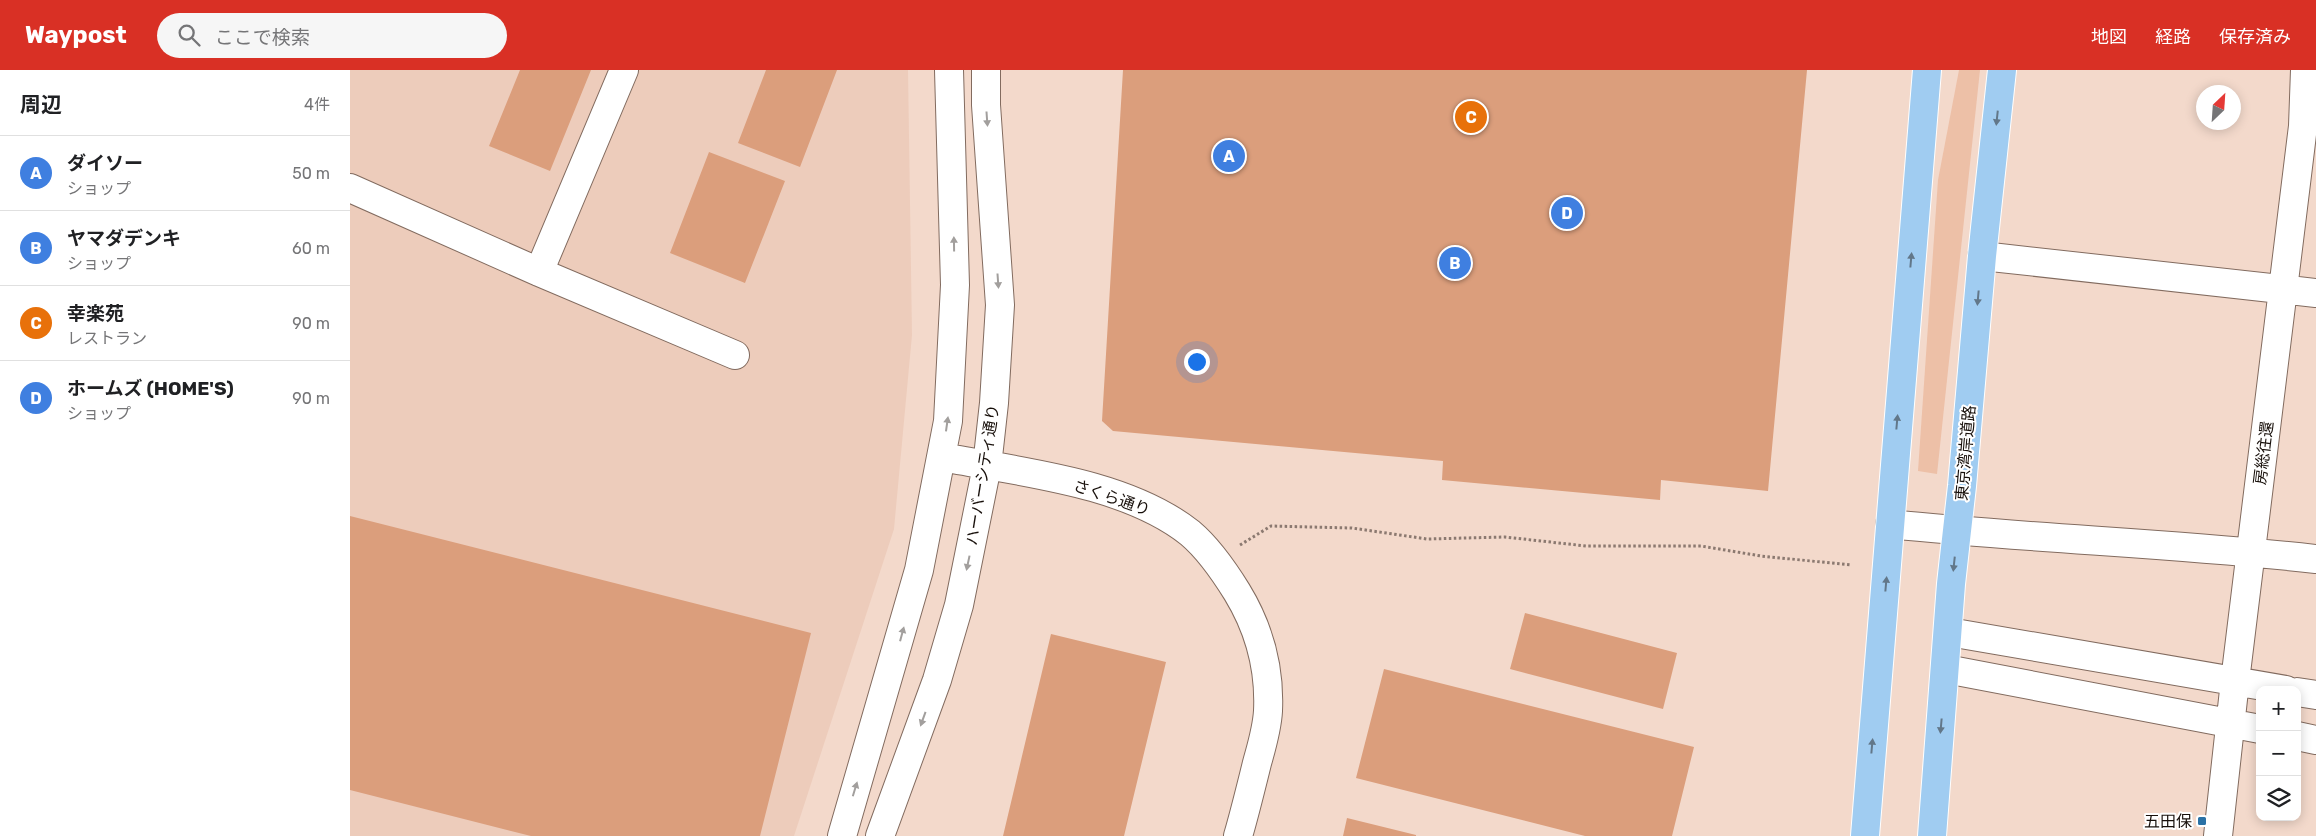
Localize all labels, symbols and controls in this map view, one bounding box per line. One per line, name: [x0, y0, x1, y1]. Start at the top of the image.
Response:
search box: [157, 13, 507, 58]
text: Waypost: [25, 21, 127, 49]
icon: search: [175, 21, 203, 49]
text: ここで検索: [215, 26, 310, 49]
text: 地図: [2091, 26, 2127, 48]
text: 経路: [2155, 26, 2191, 48]
text: 保存済み: [2219, 26, 2291, 48]
north arrow: [2196, 85, 2241, 130]
text: 周辺: [20, 92, 62, 117]
text: 4件: [304, 95, 330, 114]
pin: C: [1455, 98, 1487, 136]
one-way arrow: [984, 111, 992, 127]
one-way arrow: [1993, 111, 2001, 127]
pin: A: [1213, 137, 1245, 175]
text: ダイソー: [67, 152, 143, 175]
text: A: [30, 164, 42, 183]
text: 50 m: [292, 164, 330, 183]
text: ショップ: [67, 179, 131, 198]
pin: D: [1551, 194, 1583, 232]
text: ヤマダデンキ: [67, 227, 181, 250]
one-way arrow: [950, 236, 958, 252]
text: B: [30, 239, 42, 258]
text: 60 m: [292, 239, 330, 258]
pin: B: [1439, 244, 1471, 282]
one-way arrow: [1907, 252, 1915, 268]
text: ショップ: [67, 254, 131, 273]
one-way arrow: [995, 273, 1003, 289]
one-way arrow: [1974, 290, 1982, 306]
text: 幸楽苑: [67, 302, 124, 325]
text: C: [30, 314, 42, 333]
text: 90 m: [292, 314, 330, 333]
text: レストラン: [67, 329, 147, 348]
your location: [1184, 349, 1210, 375]
text: ホームズ (HOME'S): [67, 377, 234, 400]
text: D: [30, 389, 42, 408]
text: 90 m: [292, 389, 330, 408]
street label: ハーバーシティ通り: [962, 403, 1003, 547]
text: ショップ: [67, 404, 131, 423]
street label: 東京湾岸道路: [1952, 404, 1979, 502]
one-way arrow: [1894, 414, 1902, 430]
one-way arrow: [943, 415, 951, 431]
street label: 房総往還: [2250, 420, 2277, 486]
street label: さくら通り: [1071, 475, 1153, 519]
one-way arrow: [964, 556, 972, 571]
one-way arrow: [1950, 556, 1958, 572]
one-way arrow: [1883, 576, 1891, 592]
one-way arrow: [898, 626, 906, 641]
map controls: [2256, 686, 2301, 821]
button: +: [2256, 686, 2301, 731]
one-way arrow: [919, 712, 926, 727]
one-way arrow: [1937, 718, 1945, 734]
button: −: [2256, 731, 2301, 776]
one-way arrow: [1869, 738, 1877, 754]
button: layers: [2256, 776, 2301, 821]
one-way arrow: [852, 782, 860, 797]
place label: 五田保: [2144, 812, 2192, 831]
marker: 五田保: [2196, 815, 2208, 827]

